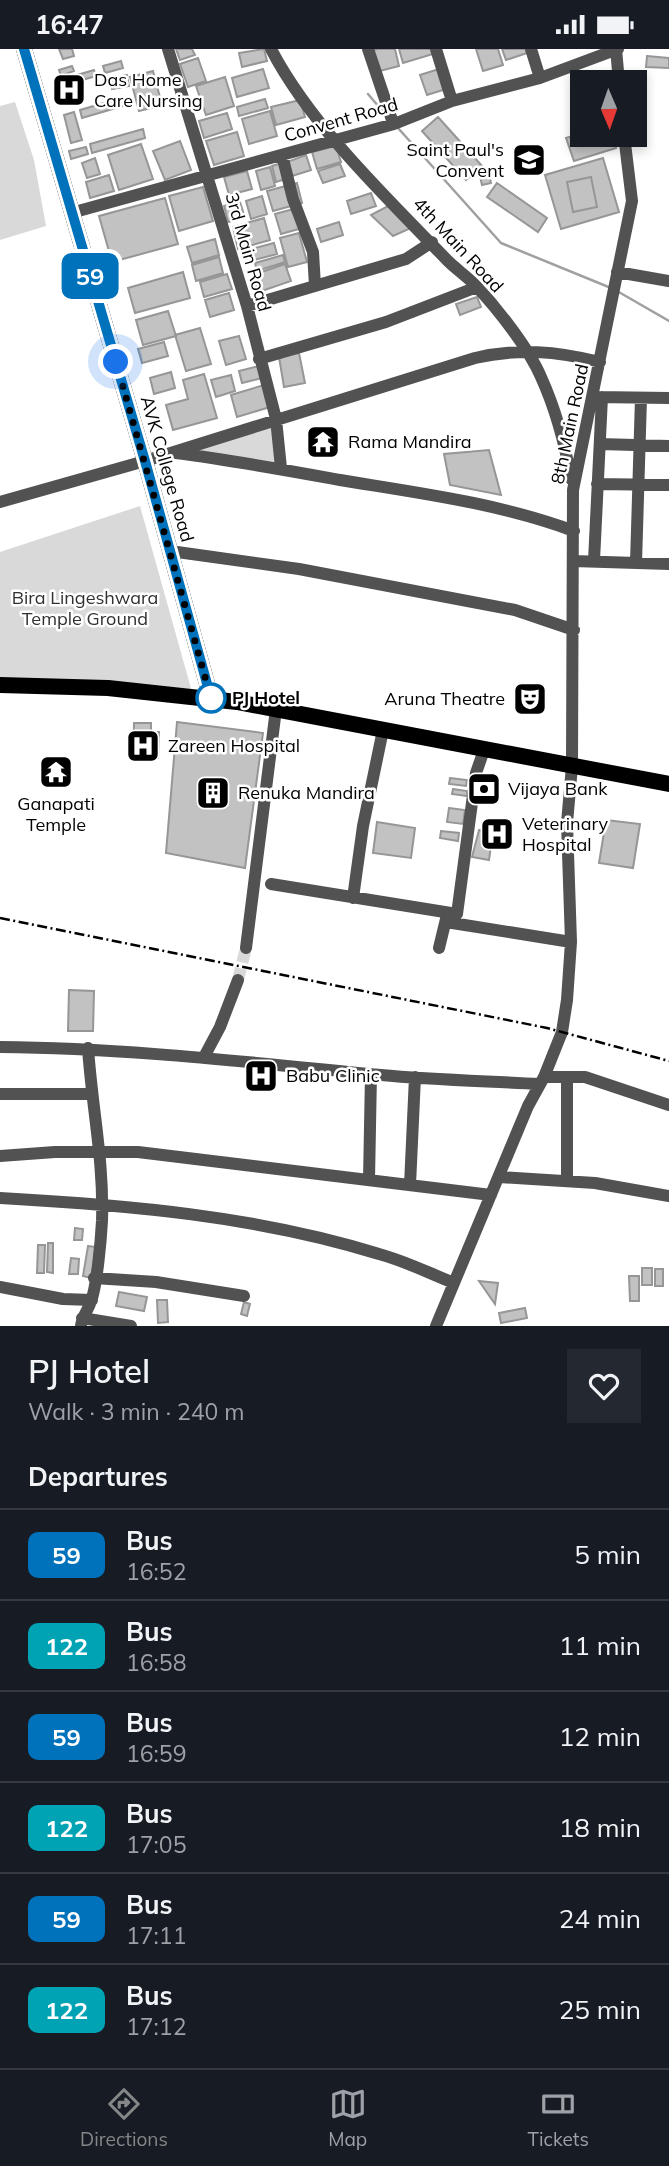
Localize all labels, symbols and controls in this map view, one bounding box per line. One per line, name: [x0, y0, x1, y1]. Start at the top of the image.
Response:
text: 16:47: [35, 8, 104, 41]
place label: Das Home Care Nursing: [94, 68, 203, 112]
north arrow: [570, 70, 648, 147]
map controls: [570, 70, 647, 147]
hospital icon: Das Home Care Nursing: [50, 71, 88, 109]
street label: Convent Road: [281, 92, 400, 147]
place label: Saint Paul's Convent: [406, 138, 504, 182]
school or university icon: Saint Paul's Convent: [510, 141, 548, 179]
street label: 3rd Main Road: [221, 190, 276, 314]
street label: 4th Main Road: [408, 192, 508, 297]
line badge: 59: [58, 253, 122, 299]
text: 59: [76, 261, 104, 291]
your location: [98, 344, 133, 379]
street label: 8th Main Road: [546, 362, 593, 486]
street label: AVK College Road: [136, 393, 199, 544]
temple icon: Rama Mandira: [304, 423, 342, 461]
place label: Rama Mandira: [348, 430, 472, 453]
park label: Bira Lingeshwara Temple Ground: [12, 586, 158, 630]
theatre icon: Aruna Theatre: [511, 680, 549, 718]
marker: PJ Hotel: [196, 683, 226, 713]
place label: PJ Hotel: [232, 686, 300, 709]
place label: Aruna Theatre: [384, 687, 505, 710]
hospital icon: Zareen Hospital: [124, 727, 162, 765]
place label: Zareen Hospital: [168, 734, 300, 757]
temple icon: Ganapati Temple: [37, 753, 75, 791]
bank icon: Vijaya Bank: [465, 770, 503, 808]
building icon: Renuka Mandira: [194, 774, 232, 812]
place label: Vijaya Bank: [508, 777, 608, 800]
place label: Renuka Mandira: [238, 781, 375, 804]
place label: Ganapati Temple: [17, 792, 95, 836]
place label: Veterinary Hospital: [522, 812, 609, 856]
hospital icon: Veterinary Hospital: [478, 815, 516, 853]
hospital icon: Babu Clinic: [242, 1057, 280, 1095]
place label: Babu Clinic: [286, 1064, 380, 1087]
button: heart: [567, 1349, 641, 1423]
text: PJ Hotel: [28, 1350, 150, 1391]
text: Walk · 3 min · 240 m: [28, 1397, 245, 1426]
text: Departures: [28, 1460, 168, 1493]
text: Bus: [126, 1524, 172, 1557]
text: 5 min: [574, 1538, 641, 1571]
text: 59: [52, 1540, 81, 1570]
text: 16:52: [126, 1557, 186, 1586]
text: Bus: [126, 1615, 172, 1648]
text: 11 min: [559, 1629, 641, 1662]
text: 122: [45, 1631, 88, 1661]
text: 16:58: [126, 1648, 186, 1677]
text: Bus: [126, 1706, 172, 1739]
text: 12 min: [559, 1720, 641, 1753]
text: 59: [52, 1722, 81, 1752]
text: 16:59: [126, 1739, 186, 1768]
text: Bus: [126, 1797, 172, 1830]
text: 18 min: [559, 1811, 641, 1844]
text: 122: [45, 1813, 88, 1843]
text: 17:05: [126, 1830, 186, 1859]
text: Bus: [126, 1888, 172, 1921]
text: 24 min: [559, 1902, 641, 1935]
text: 59: [52, 1904, 81, 1934]
text: 17:11: [126, 1921, 186, 1950]
text: Bus: [126, 1979, 172, 2012]
text: 25 min: [559, 1993, 641, 2026]
text: 122: [45, 1995, 88, 2025]
text: 17:12: [126, 2012, 186, 2041]
tab: Directions: [80, 2085, 168, 2151]
tab: Map: [328, 2085, 367, 2151]
tab: Tickets: [528, 2085, 589, 2151]

